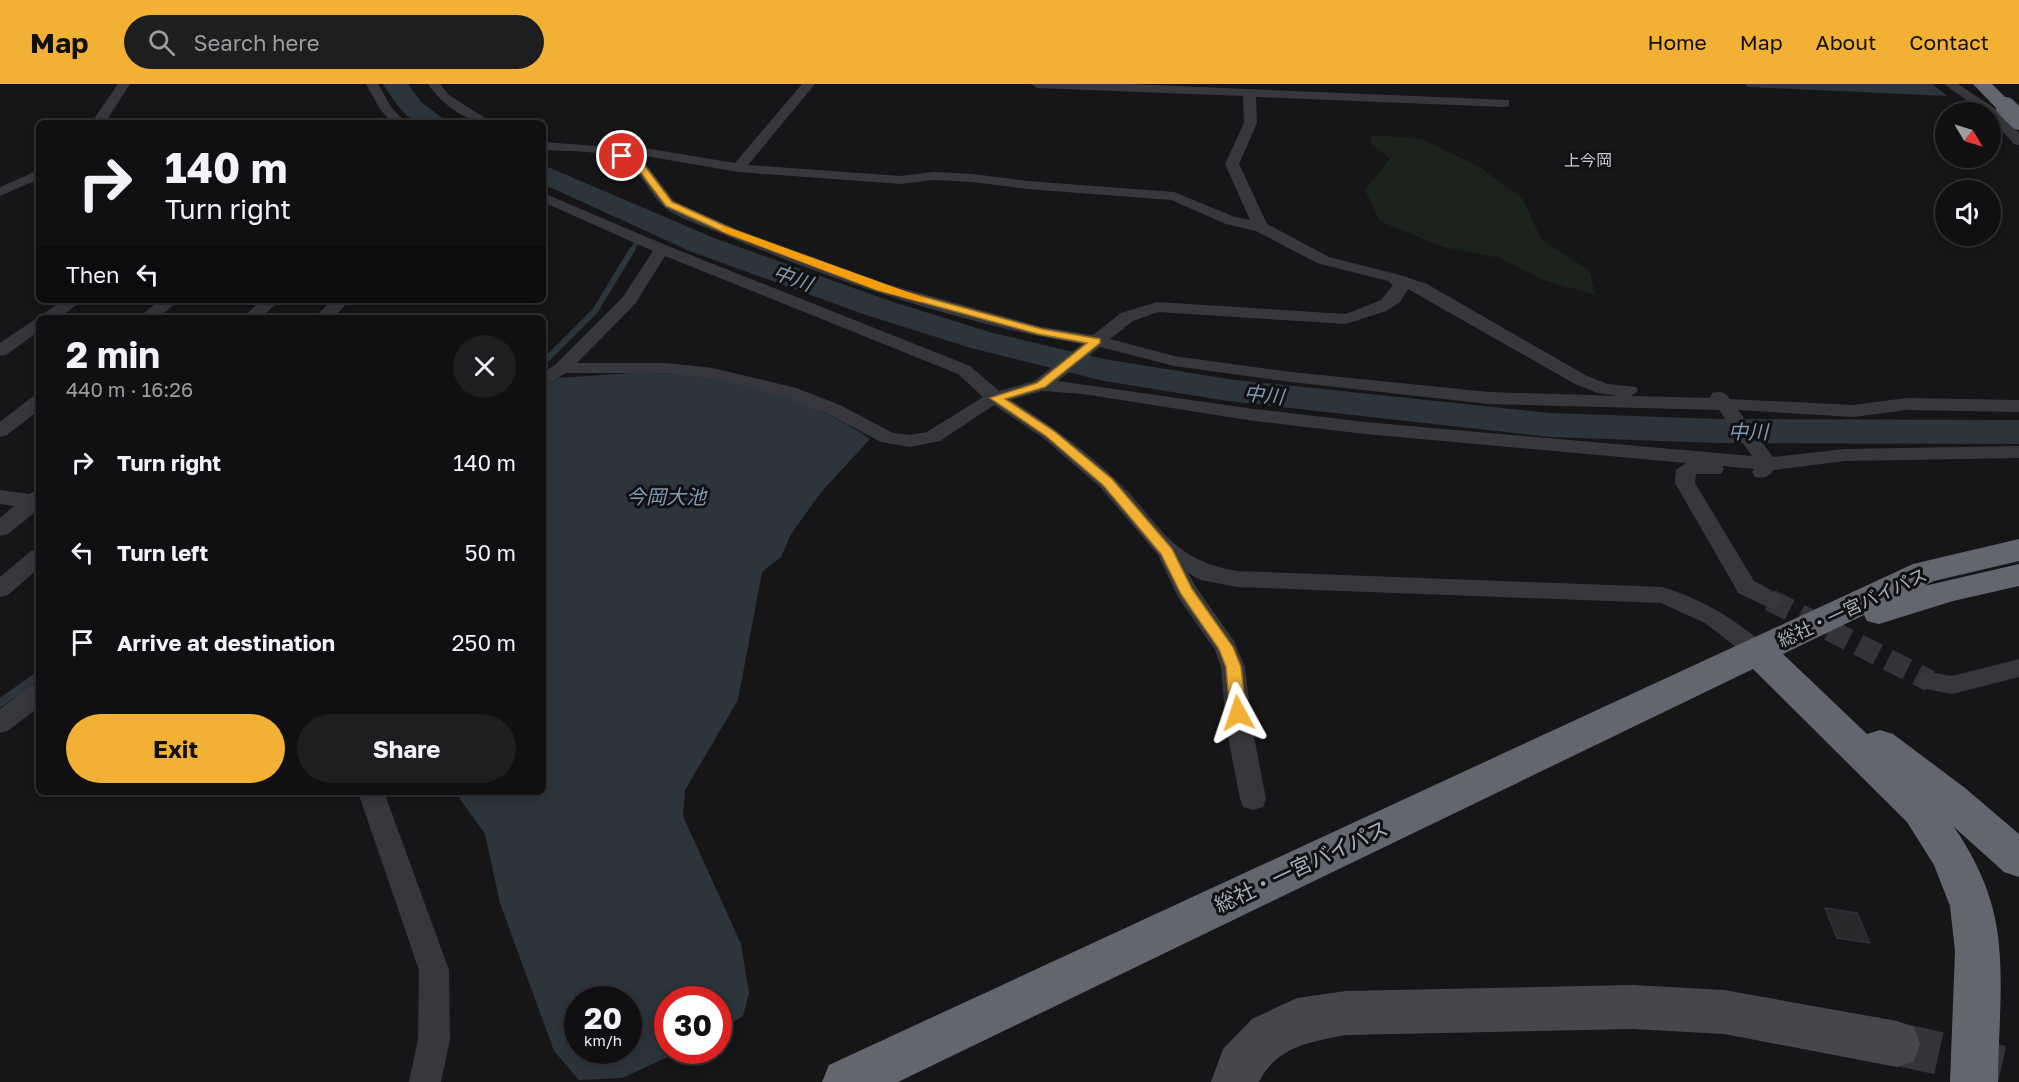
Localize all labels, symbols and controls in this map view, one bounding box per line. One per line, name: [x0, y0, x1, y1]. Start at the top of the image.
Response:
search box: [124, 15, 544, 69]
text: Map: [30, 26, 88, 59]
icon: search: [145, 26, 178, 59]
text: Search here: [193, 29, 319, 56]
text: Home: [1647, 29, 1707, 55]
text: Map: [1740, 29, 1783, 55]
text: About: [1816, 29, 1876, 55]
text: Contact: [1909, 29, 1989, 55]
north arrow: [1935, 102, 2001, 168]
map controls: [1935, 102, 2001, 246]
pin: [596, 130, 647, 181]
icon: arrive: [605, 139, 638, 172]
text: 140 m: [165, 142, 287, 192]
icon: right: [66, 144, 144, 222]
district label: 上今岡: [1564, 150, 1612, 170]
button: sound: [1935, 180, 2001, 246]
text: Turn right: [165, 193, 291, 225]
icon: left: [131, 258, 164, 291]
water label: 中川: [770, 259, 818, 296]
text: Then: [66, 261, 119, 288]
text: 2 min: [66, 333, 160, 376]
button: close: [453, 335, 516, 398]
text: 440 m · 16:26: [66, 377, 193, 401]
water label: 中川: [1243, 380, 1287, 408]
water label: 中川: [1728, 419, 1770, 443]
icon: right: [66, 446, 99, 479]
text: Turn right: [117, 449, 221, 476]
text: 140 m: [453, 449, 516, 476]
water label: 今岡大池: [626, 484, 708, 508]
icon: left: [66, 536, 99, 569]
text: Turn left: [117, 539, 208, 566]
text: 50 m: [465, 539, 516, 566]
street label: 総社・一宮バイパス: [1774, 563, 1930, 651]
icon: arrive: [66, 626, 99, 659]
text: Arrive at destination: [117, 629, 335, 656]
text: 250 m: [452, 629, 516, 656]
position arrow: [1206, 681, 1270, 745]
button: Exit: [66, 714, 285, 783]
button: Share: [297, 714, 516, 783]
street label: 総社・一宮バイパス: [1210, 814, 1392, 918]
speed limit sign: 30: [654, 986, 732, 1064]
text: 20: [584, 1000, 622, 1036]
text: km/h: [584, 1031, 622, 1049]

